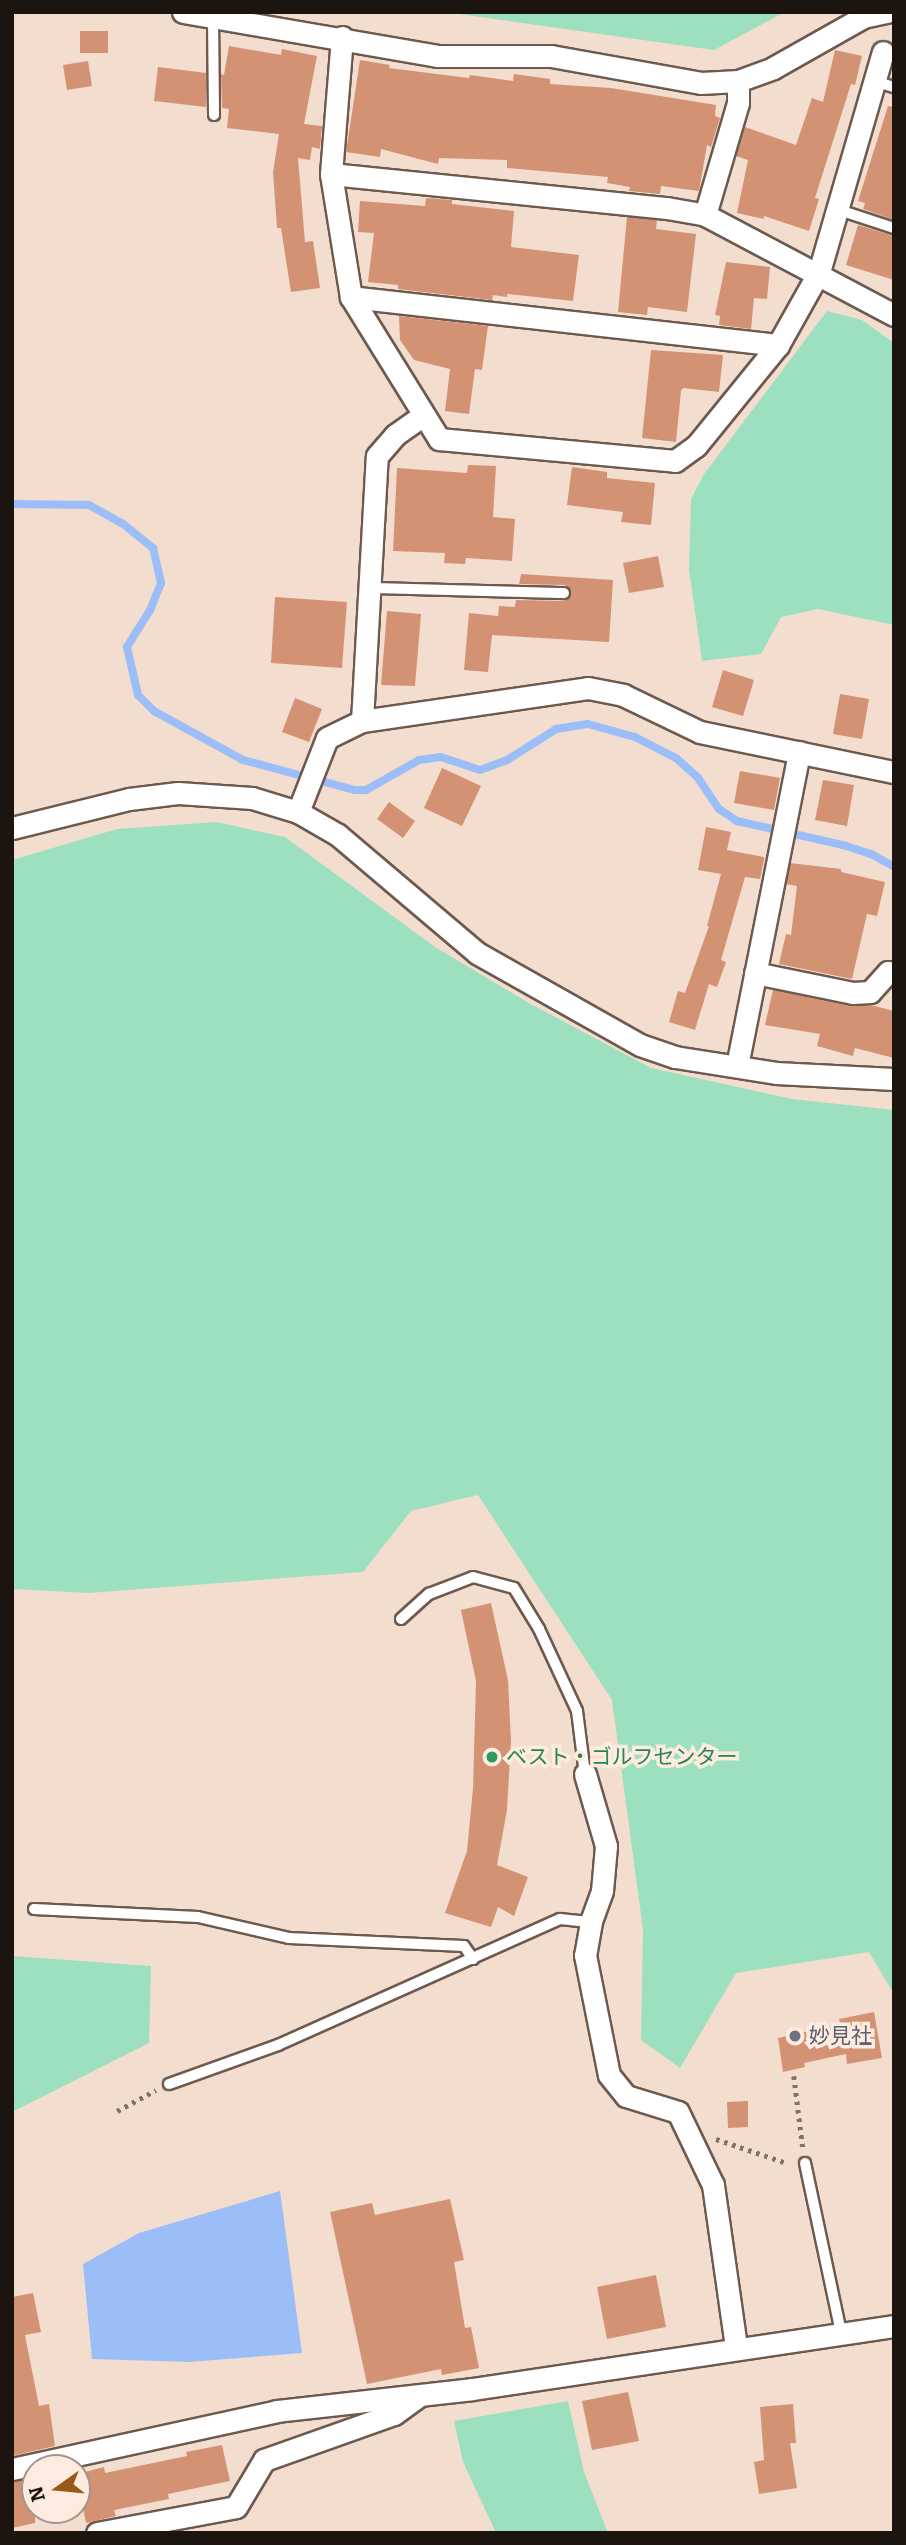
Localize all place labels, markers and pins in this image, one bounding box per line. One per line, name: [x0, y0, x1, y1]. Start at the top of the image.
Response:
place label: ベスト・ゴルフセンター: [506, 1744, 737, 1770]
marker: ベスト・ゴルフセンター: [484, 1749, 500, 1765]
place label: 妙見社: [809, 2023, 872, 2049]
marker: 妙見社: [787, 2028, 803, 2044]

